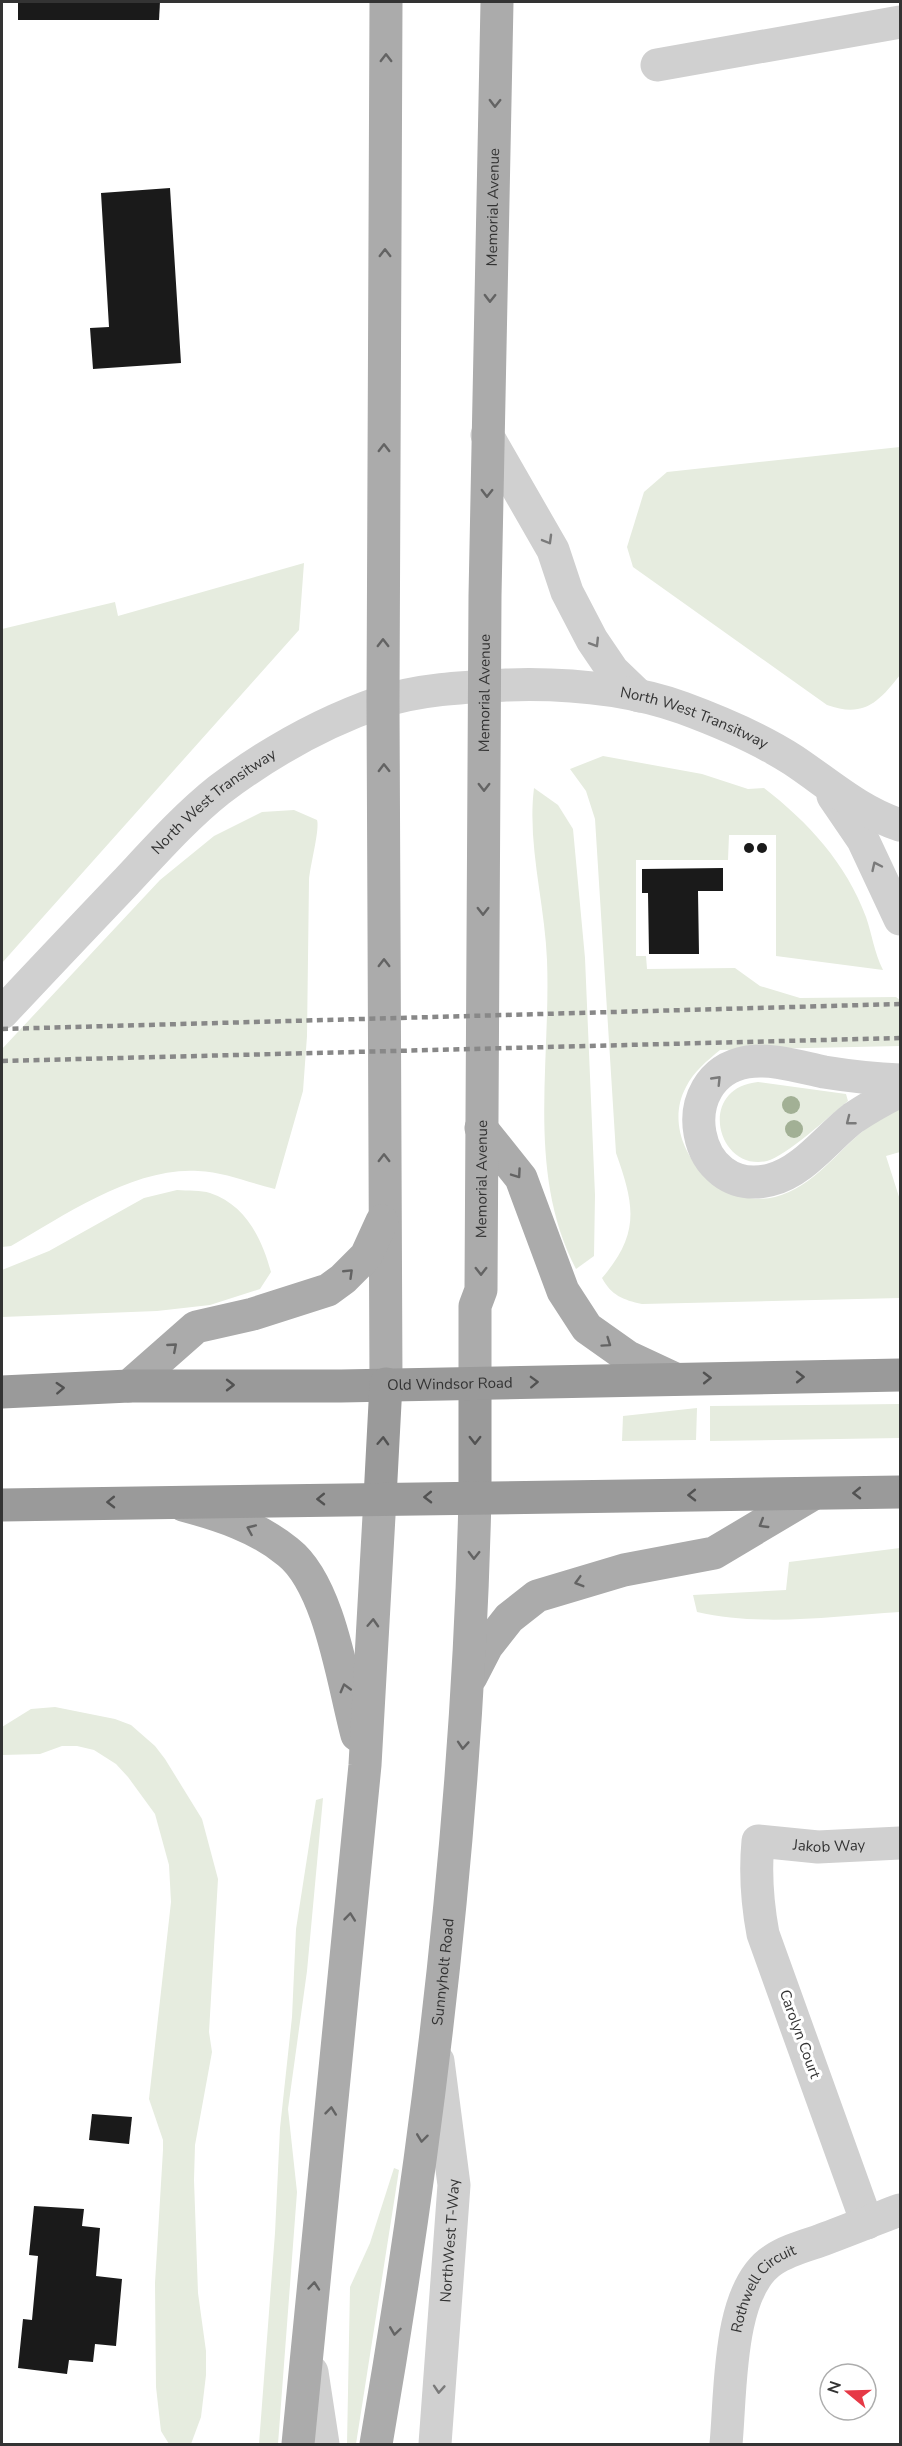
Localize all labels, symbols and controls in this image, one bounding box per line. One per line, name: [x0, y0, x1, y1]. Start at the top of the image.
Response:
one-way arrow: [380, 53, 392, 62]
one-way arrow: [488, 98, 501, 107]
street label: Memorial Avenue: [482, 148, 504, 266]
one-way arrow: [379, 248, 391, 257]
one-way arrow: [484, 293, 497, 302]
one-way arrow: [378, 443, 390, 452]
one-way arrow: [480, 489, 493, 498]
one-way arrow: [540, 534, 552, 544]
street label: Memorial Avenue: [474, 634, 495, 752]
one-way arrow: [587, 637, 599, 647]
one-way arrow: [377, 638, 389, 647]
street label: North West Transitway: [619, 682, 772, 754]
street label: North West Transitway: [147, 744, 280, 859]
one-way arrow: [377, 763, 390, 772]
one-way arrow: [478, 782, 490, 791]
one-way arrow: [871, 861, 883, 872]
one-way arrow: [477, 906, 489, 915]
one-way arrow: [378, 958, 390, 967]
one-way arrow: [710, 1076, 721, 1086]
one-way arrow: [846, 1114, 857, 1125]
street label: Memorial Avenue: [471, 1120, 492, 1238]
one-way arrow: [378, 1153, 390, 1162]
one-way arrow: [510, 1168, 521, 1179]
one-way arrow: [475, 1266, 487, 1275]
one-way arrow: [342, 1269, 353, 1280]
one-way arrow: [600, 1336, 611, 1347]
one-way arrow: [166, 1343, 177, 1354]
one-way arrow: [795, 1370, 804, 1383]
one-way arrow: [703, 1372, 712, 1384]
street label: Old Windsor Road: [387, 1373, 513, 1395]
one-way arrow: [529, 1376, 538, 1388]
one-way arrow: [225, 1379, 234, 1391]
one-way arrow: [55, 1382, 64, 1395]
one-way arrow: [469, 1436, 481, 1445]
one-way arrow: [376, 1437, 389, 1446]
one-way arrow: [852, 1487, 861, 1499]
one-way arrow: [687, 1489, 696, 1501]
one-way arrow: [423, 1491, 432, 1504]
one-way arrow: [317, 1492, 326, 1505]
one-way arrow: [107, 1496, 116, 1509]
one-way arrow: [759, 1516, 769, 1528]
one-way arrow: [246, 1524, 257, 1536]
one-way arrow: [468, 1550, 480, 1559]
one-way arrow: [575, 1575, 585, 1587]
one-way arrow: [366, 1619, 379, 1628]
one-way arrow: [339, 1684, 352, 1694]
one-way arrow: [457, 1740, 470, 1749]
street label: Jakob Way: [791, 1834, 866, 1857]
one-way arrow: [343, 1912, 356, 1921]
street label: Sunnyholt Road: [427, 1917, 459, 2026]
street label: Carolyn Court: [775, 1987, 826, 2082]
one-way arrow: [324, 2106, 337, 2115]
one-way arrow: [417, 2134, 429, 2143]
street label: NorthWest T-Way: [435, 2177, 464, 2303]
street label: Rothwell Circuit: [726, 2240, 799, 2334]
one-way arrow: [307, 2281, 320, 2290]
one-way arrow: [389, 2327, 401, 2336]
north arrow: [818, 2362, 878, 2422]
text: N: [822, 2378, 847, 2397]
one-way arrow: [432, 2385, 445, 2394]

